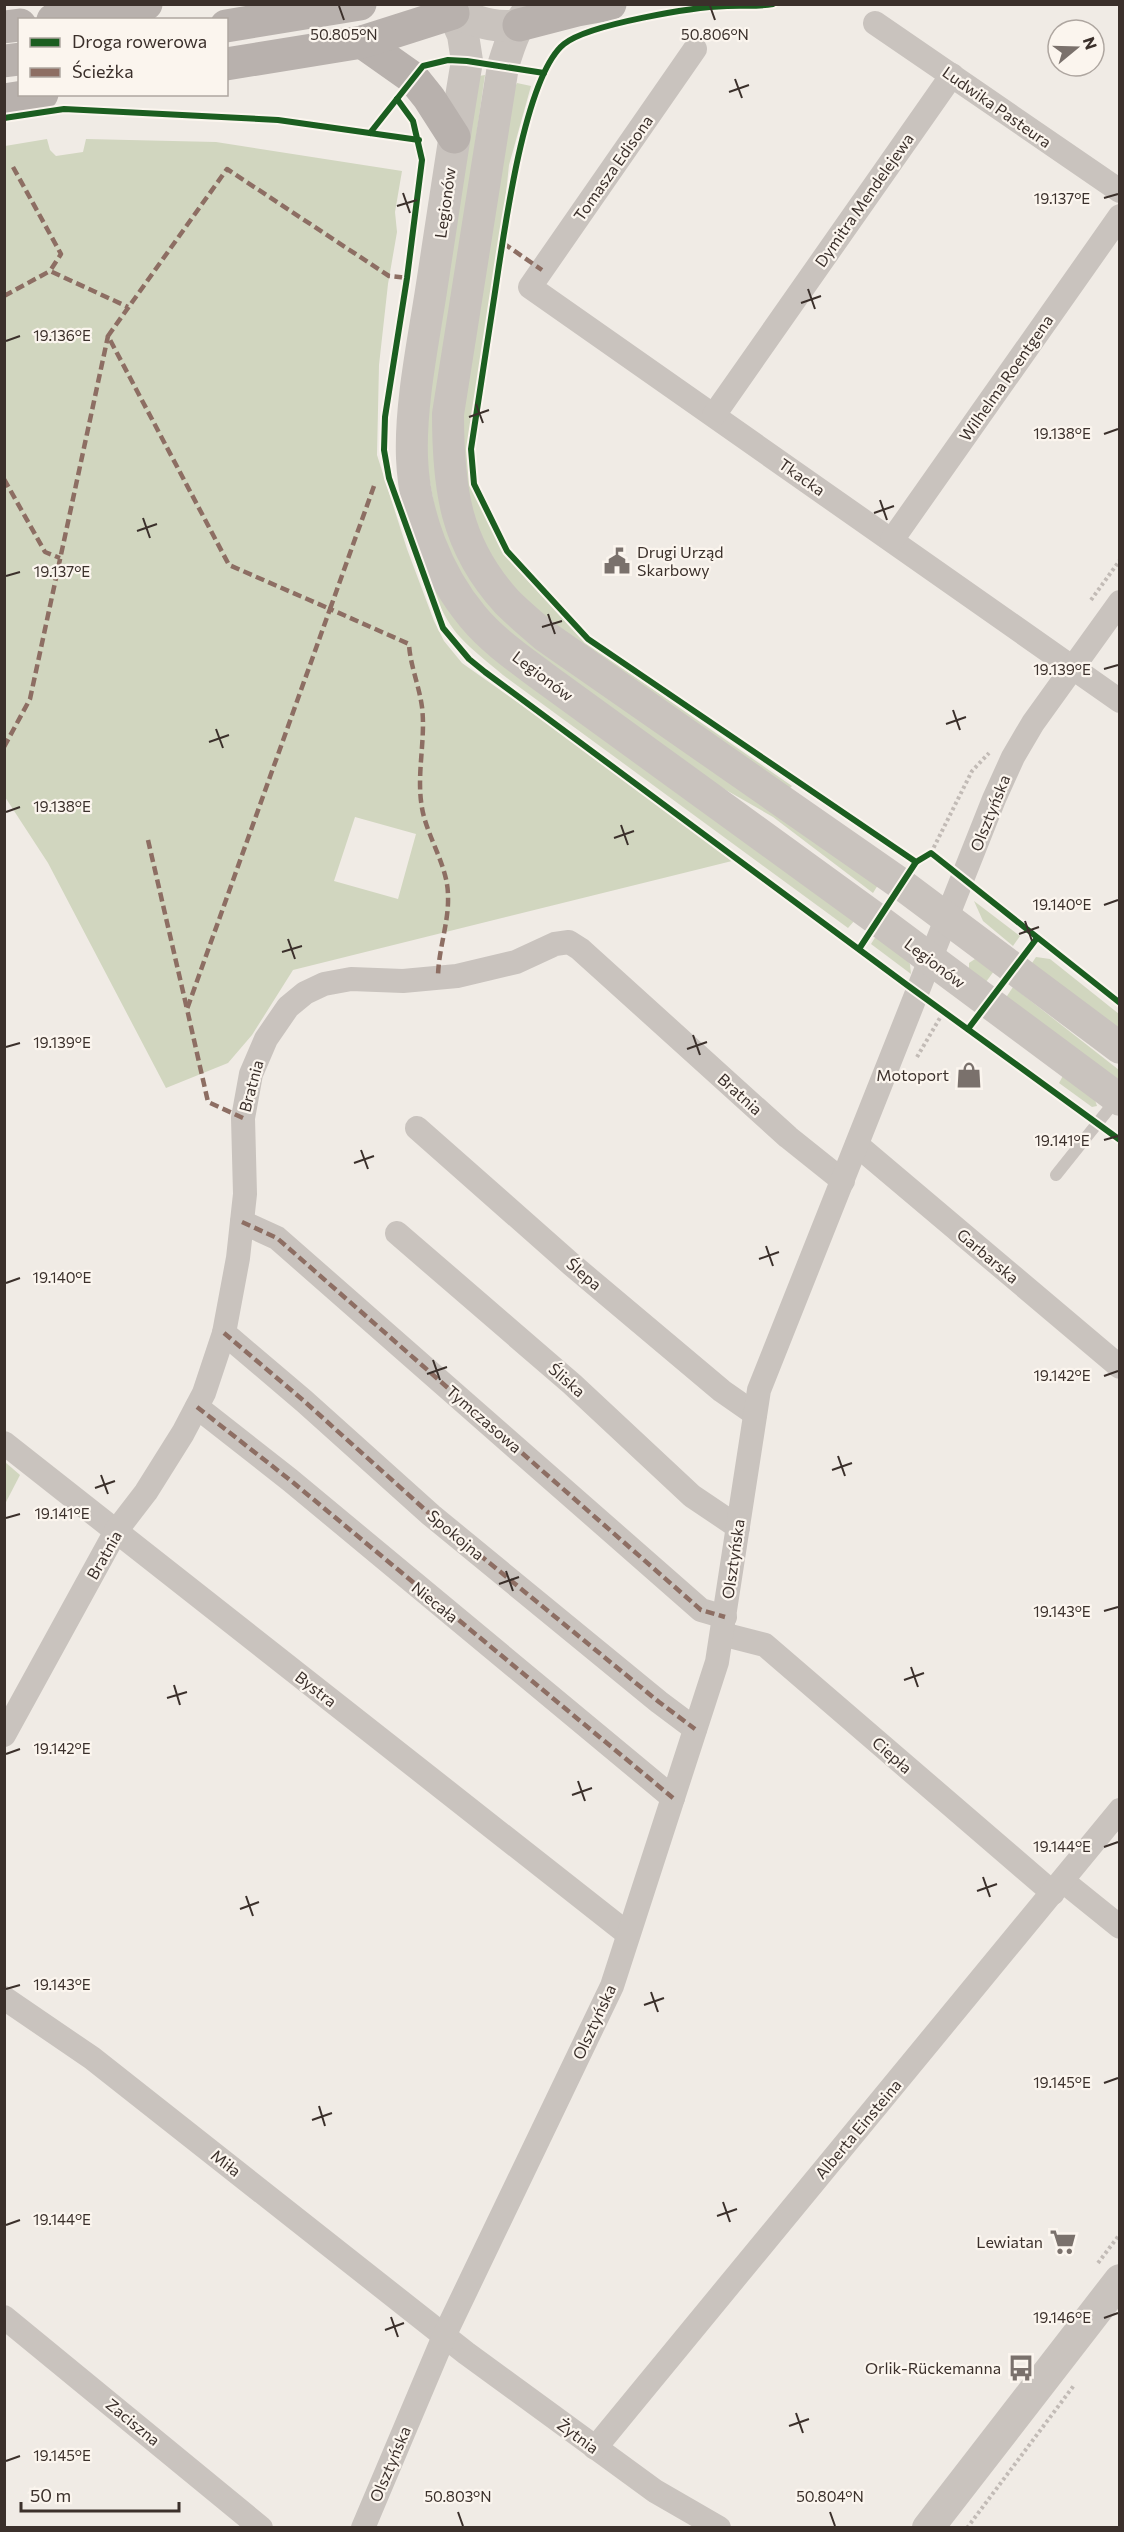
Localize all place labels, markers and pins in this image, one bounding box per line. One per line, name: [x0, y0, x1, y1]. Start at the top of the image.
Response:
place label: Drugi Urząd Skarbowy: [637, 542, 724, 579]
public building icon: Drugi Urząd Skarbowy: [602, 546, 632, 576]
shop icon: Motoport: [954, 1060, 984, 1090]
place label: Motoport: [876, 1065, 949, 1084]
supermarket icon: Lewiatan: [1048, 2227, 1078, 2257]
place label: Lewiatan: [976, 2232, 1043, 2251]
bus stop icon: Orlik-Rückemanna: [1006, 2353, 1036, 2383]
place label: Orlik-Rückemanna: [865, 2358, 1001, 2377]

